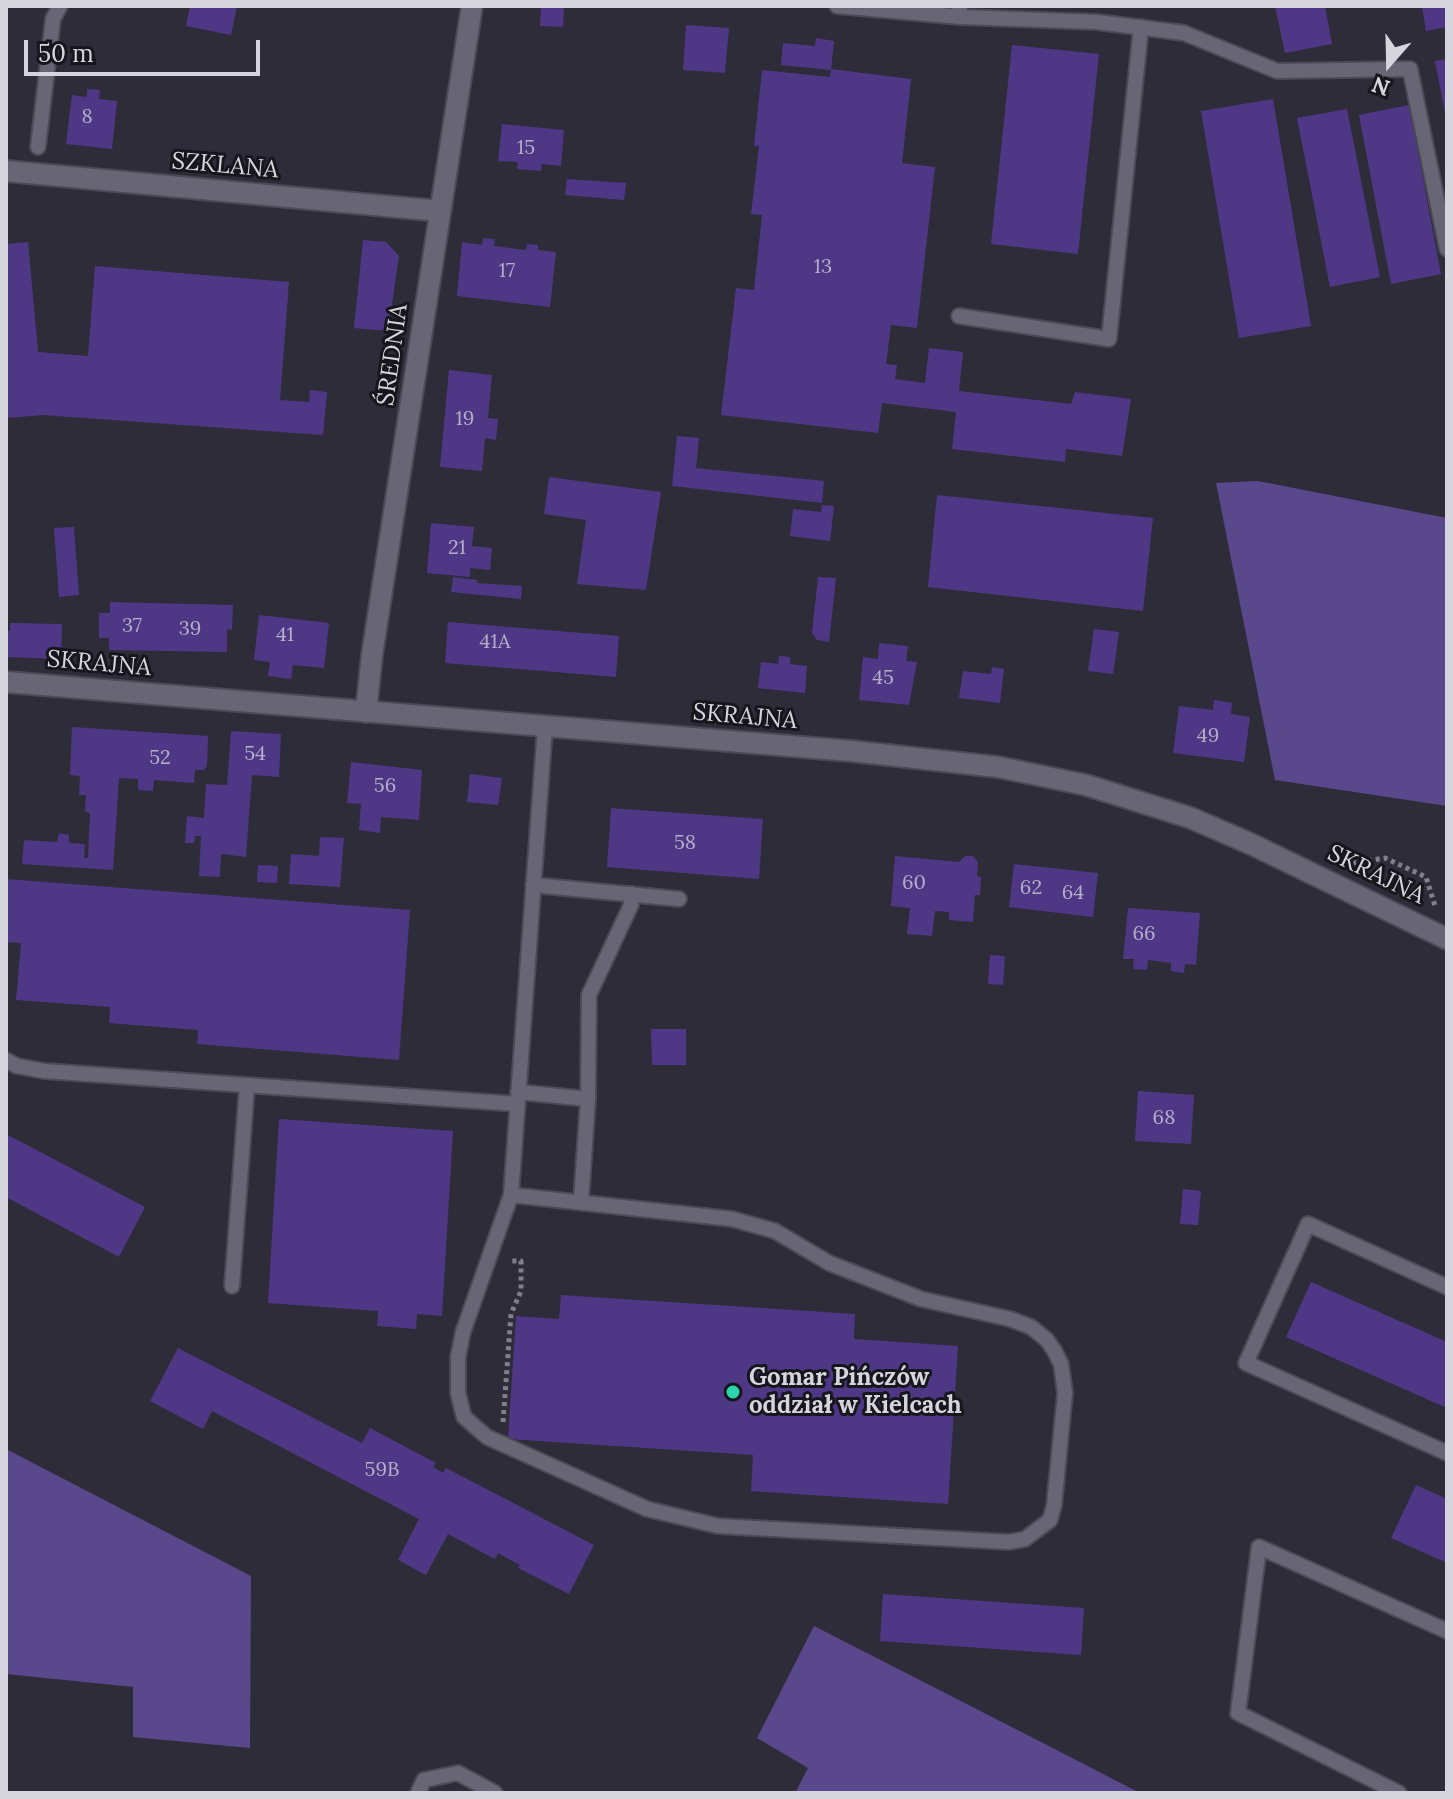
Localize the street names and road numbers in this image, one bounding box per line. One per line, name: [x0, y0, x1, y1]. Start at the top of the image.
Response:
street label: SZKLANA: [170, 147, 280, 185]
street label: ŚREDNIA: [372, 302, 414, 408]
street label: SKRAJNA: [46, 645, 152, 683]
street label: SKRAJNA: [692, 698, 798, 736]
street label: SKRAJNA: [1323, 839, 1429, 911]

